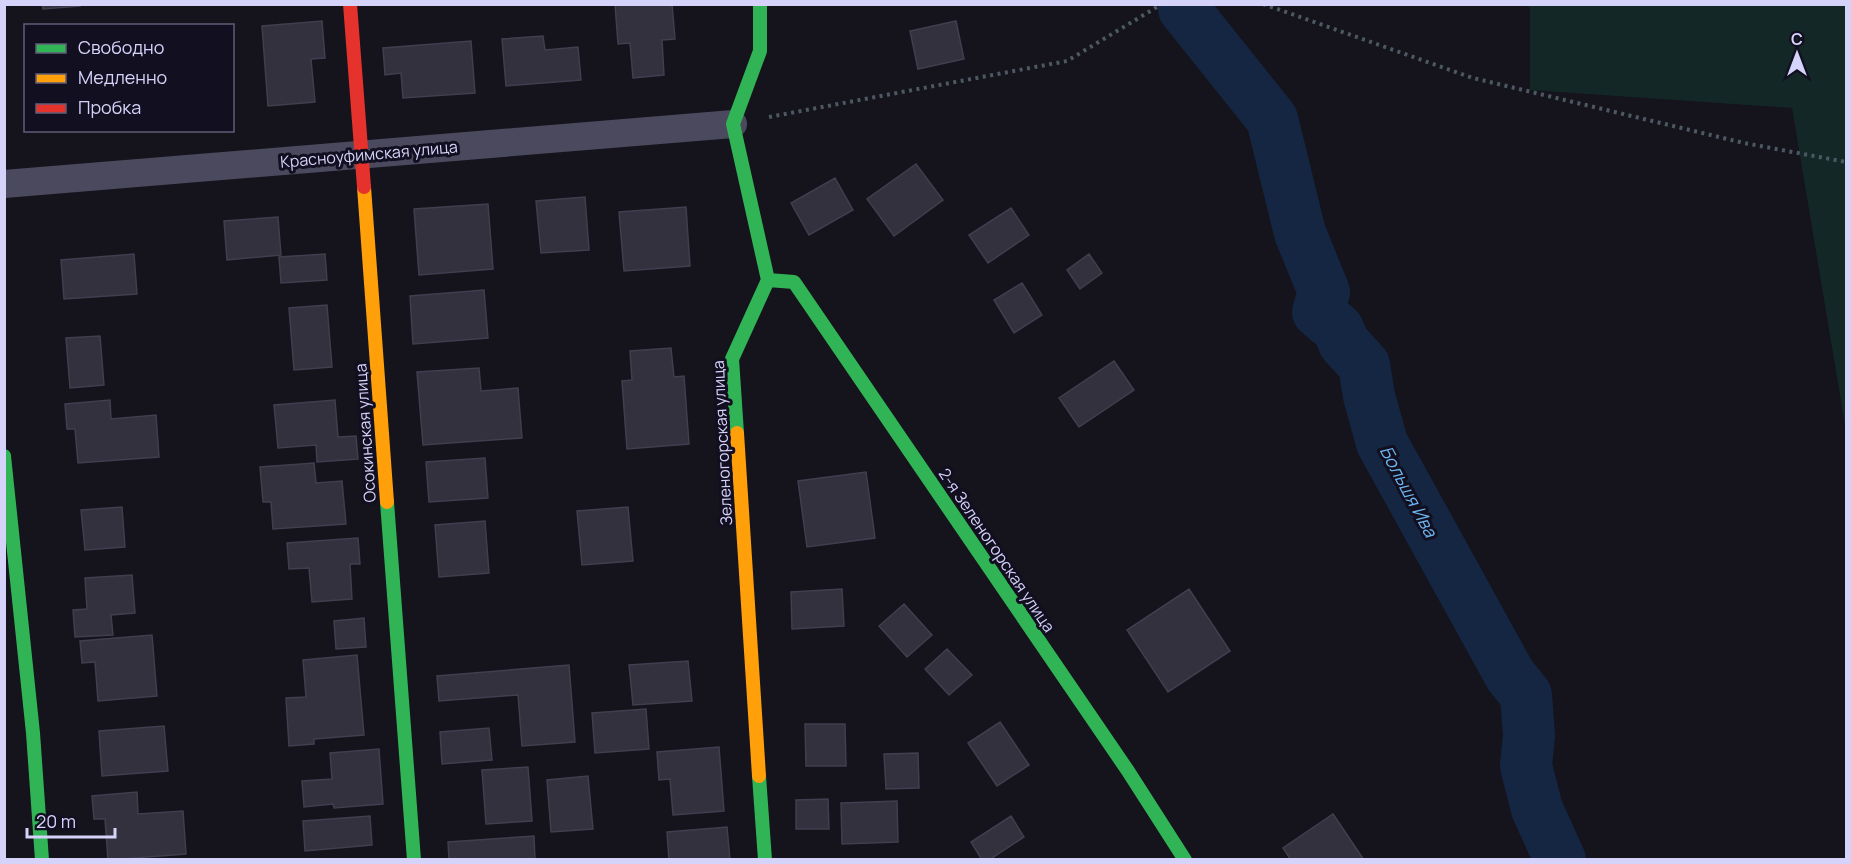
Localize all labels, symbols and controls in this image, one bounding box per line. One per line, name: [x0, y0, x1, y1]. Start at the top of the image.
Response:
legend: [24, 24, 234, 132]
north arrow: [1767, 24, 1827, 84]
text: С: [1791, 28, 1803, 50]
text: Свободно: [78, 35, 164, 59]
text: Медленно: [78, 65, 167, 89]
text: Пробка: [78, 95, 141, 119]
street label: Красноуфимская улица: [279, 135, 459, 173]
street label: Зеленогорская улица: [707, 360, 737, 526]
street label: Осокинская улица: [349, 363, 381, 503]
water label: Большя Ива: [1375, 441, 1444, 542]
street label: 2-я Зеленогорская улица: [934, 464, 1060, 636]
scale bar: [27, 801, 116, 839]
text: 20 m: [36, 809, 76, 833]

